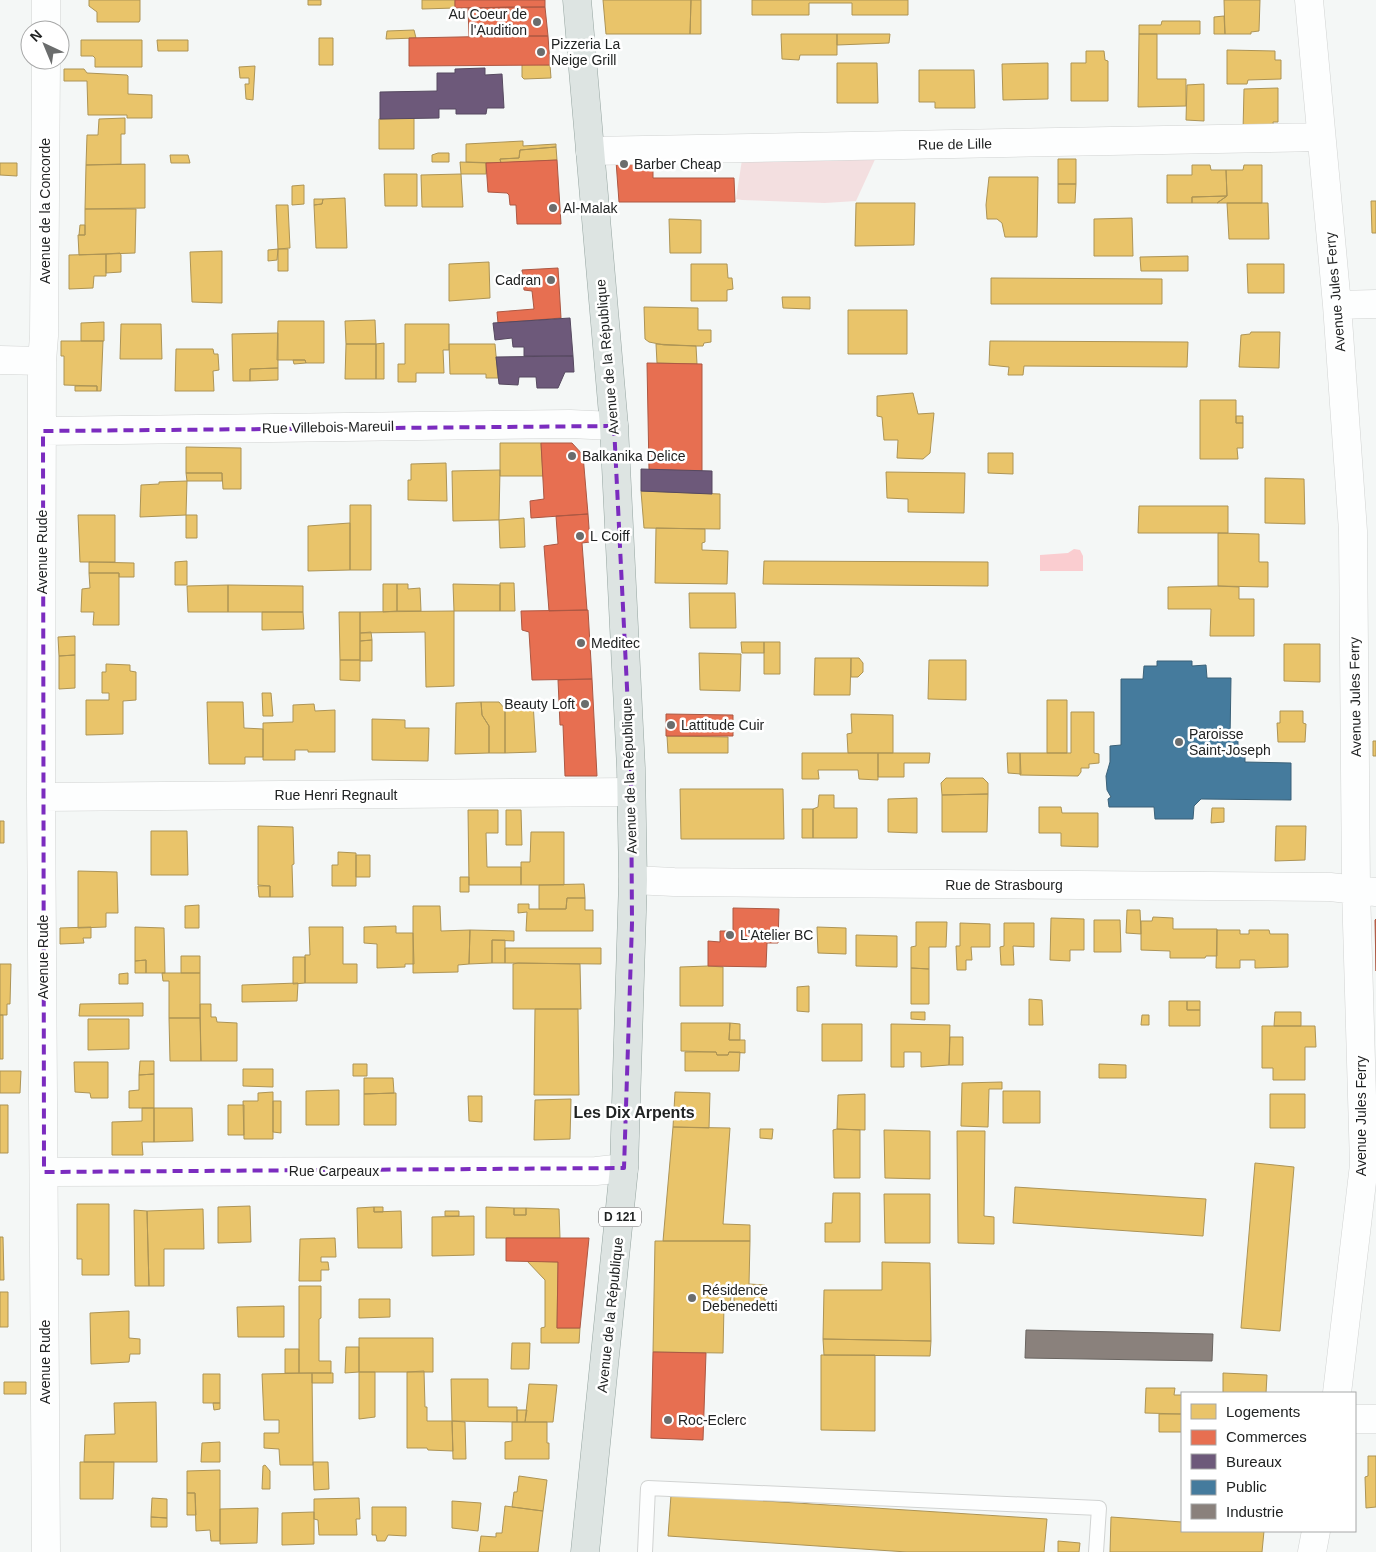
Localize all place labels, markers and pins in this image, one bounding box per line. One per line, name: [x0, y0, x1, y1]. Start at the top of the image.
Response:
place label: Au Coeur de l'Audition: [448, 6, 527, 38]
marker: Au Coeur de l'Audition: [531, 16, 543, 28]
place label: Pizzeria La Neige Grill: [551, 36, 620, 68]
marker: Pizzeria La Neige Grill: [535, 46, 547, 58]
place label: Barber Cheap: [634, 156, 721, 172]
marker: Barber Cheap: [618, 158, 630, 170]
place label: Al-Malak: [563, 200, 618, 216]
marker: Al-Malak: [547, 202, 559, 214]
place label: Cadran: [495, 272, 541, 288]
marker: Cadran: [545, 274, 557, 286]
place label: Balkanika Delice: [582, 448, 686, 464]
marker: Balkanika Delice: [566, 450, 578, 462]
place label: L Coiff: [590, 528, 630, 544]
marker: L Coiff: [574, 530, 586, 542]
place label: Meditec: [591, 635, 640, 651]
marker: Meditec: [575, 637, 587, 649]
place label: Beauty Loft: [504, 696, 575, 712]
marker: Beauty Loft: [579, 698, 591, 710]
place label: Lattitude Cuir: [681, 717, 765, 733]
marker: Lattitude Cuir: [665, 719, 677, 731]
place label: Paroisse Saint-Joseph: [1189, 726, 1271, 758]
marker: Paroisse Saint-Joseph: [1173, 736, 1185, 748]
place label: L'Atelier BC: [740, 927, 813, 943]
marker: L'Atelier BC: [724, 929, 736, 941]
place label: Résidence Debenedetti: [702, 1282, 778, 1314]
marker: Résidence Debenedetti: [686, 1292, 698, 1304]
place label: Roc-Eclerc: [678, 1412, 746, 1428]
marker: Roc-Eclerc: [662, 1414, 674, 1426]

